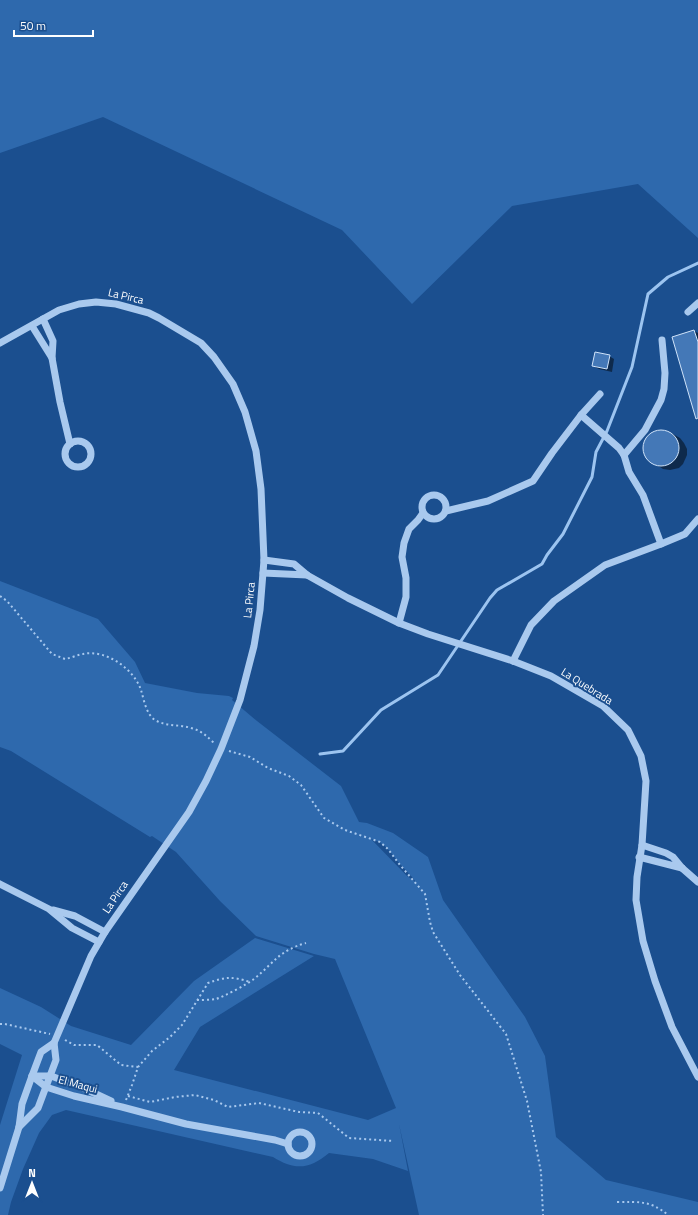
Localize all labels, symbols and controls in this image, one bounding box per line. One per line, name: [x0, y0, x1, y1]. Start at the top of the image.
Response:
scale bar: [14, 12, 93, 38]
text: 50 m: [20, 16, 46, 35]
street label: La Pirca: [107, 284, 146, 308]
street label: La Pirca: [239, 581, 259, 619]
street label: La Quebrada: [558, 664, 616, 708]
street label: La Pirca: [98, 877, 132, 916]
street label: El Maqui: [57, 1071, 99, 1097]
north arrow: [12, 1163, 52, 1203]
text: N: [28, 1165, 36, 1181]

